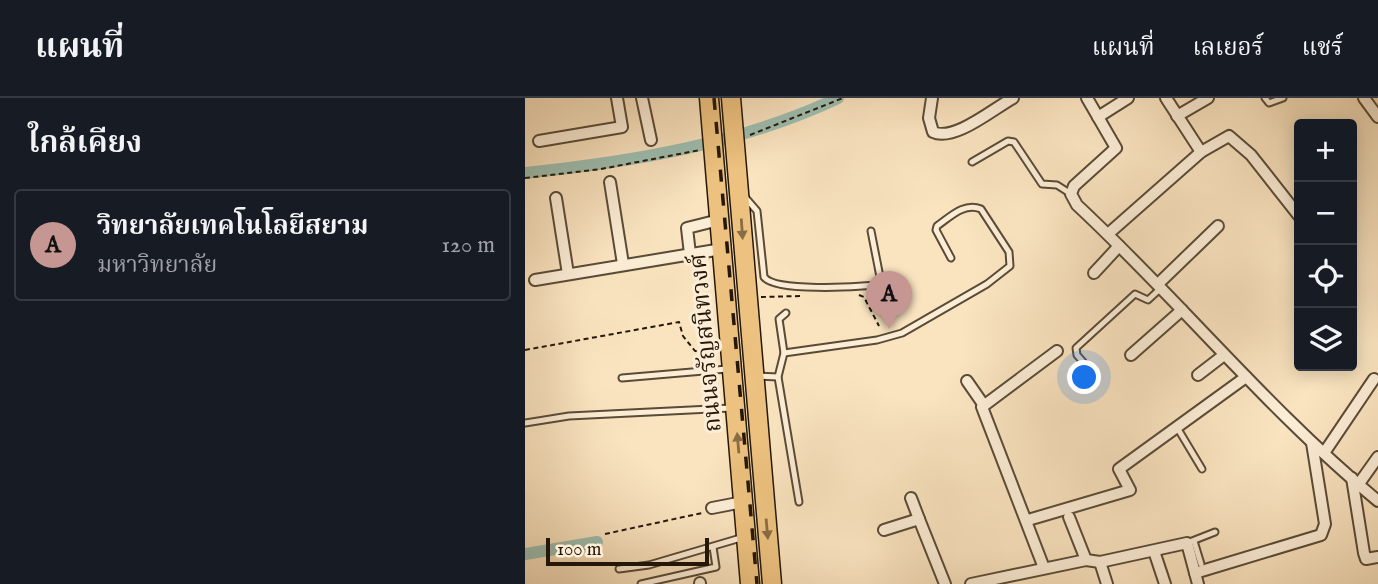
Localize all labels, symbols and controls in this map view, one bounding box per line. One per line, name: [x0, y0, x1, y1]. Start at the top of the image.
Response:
text: แผนที่: [35, 27, 124, 69]
text: แผนที่: [1092, 33, 1155, 64]
text: เลเยอร์: [1193, 33, 1264, 64]
text: แชร์: [1302, 33, 1343, 64]
map controls: [1294, 119, 1357, 371]
button: +: [1294, 119, 1357, 182]
text: ใกล้เคียง: [28, 125, 142, 163]
button: −: [1294, 182, 1357, 245]
text: วิทยาลัยเทคโนโลยีสยาม: [97, 210, 368, 243]
one-way arrow: [736, 218, 747, 240]
text: A: [45, 231, 61, 260]
text: 120 m: [442, 231, 495, 260]
button: locate: [1294, 245, 1357, 308]
text: มหาวิทยาลัย: [97, 251, 217, 280]
street label: ถนนจรัญสนิทวงศ์: [681, 252, 730, 434]
pin: A: [866, 271, 912, 329]
button: layers: [1294, 308, 1357, 371]
your location: [1067, 360, 1101, 394]
one-way arrow: [732, 432, 743, 454]
one-way arrow: [762, 518, 773, 540]
scale bar: [546, 535, 709, 567]
text: 100 m: [557, 538, 601, 562]

